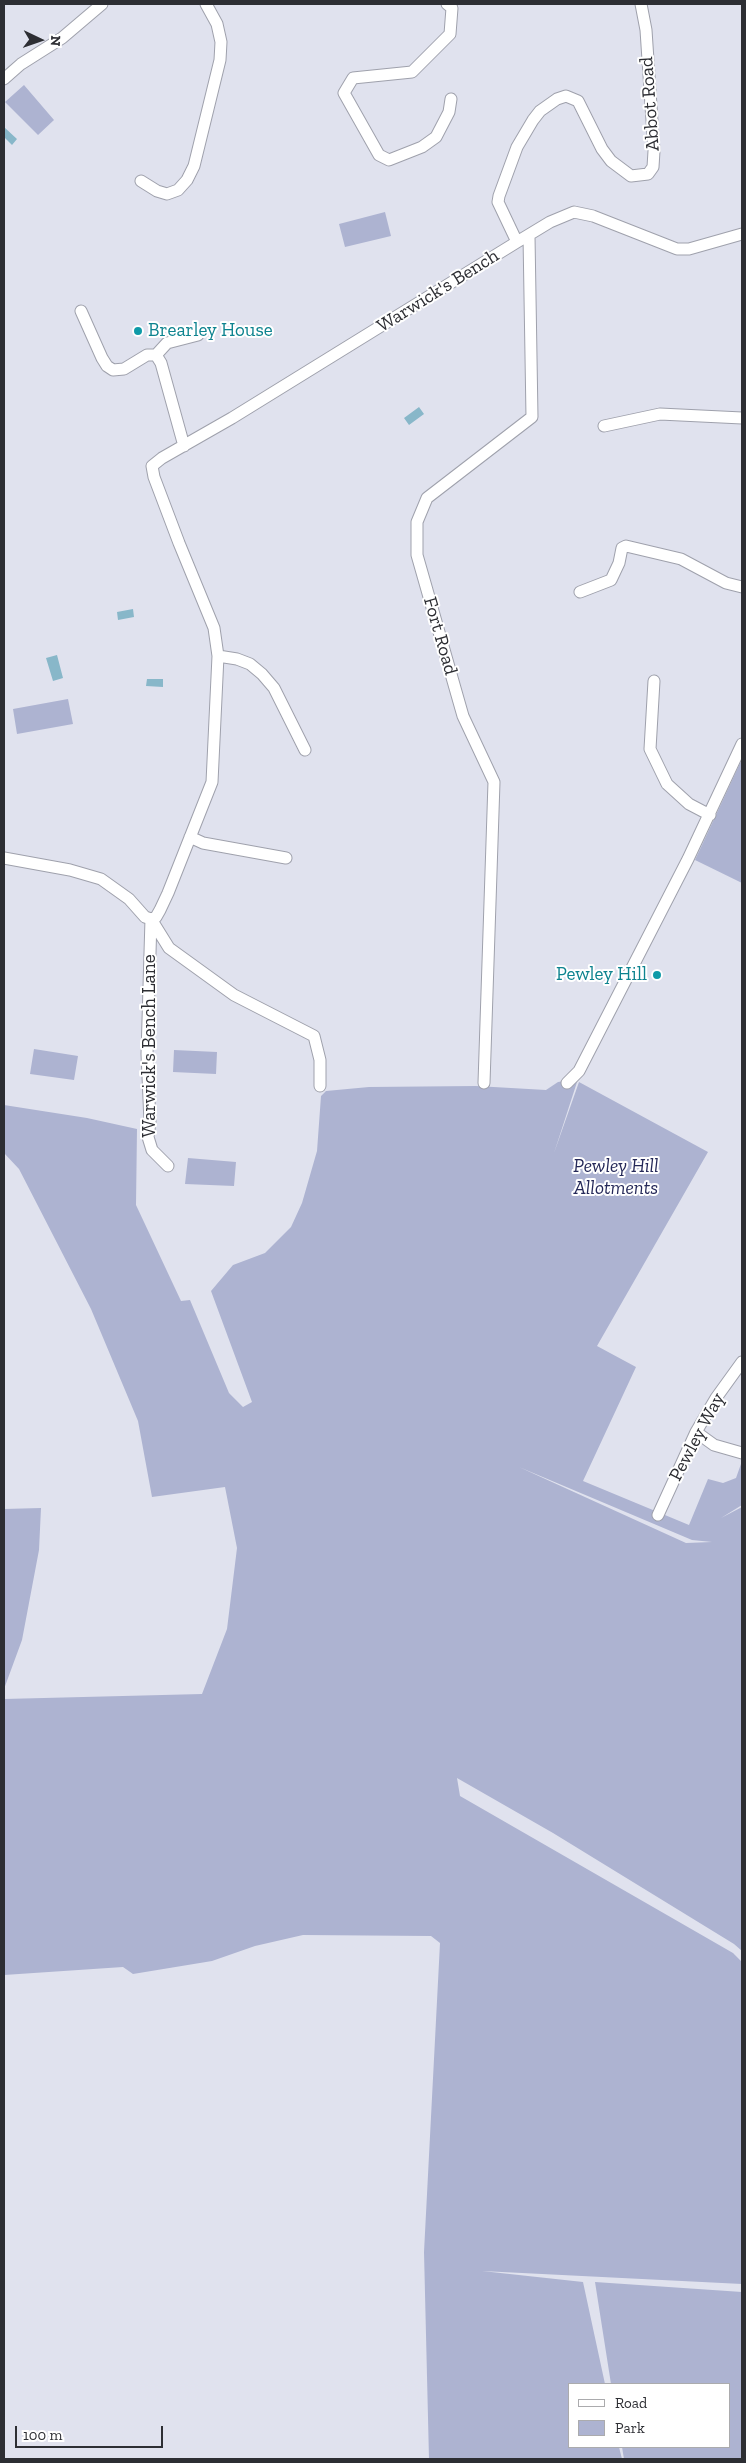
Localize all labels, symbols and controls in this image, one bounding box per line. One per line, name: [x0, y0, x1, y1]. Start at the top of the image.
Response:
north arrow: [15, 15, 65, 65]
text: N: [47, 35, 64, 47]
street label: Abbot Road: [635, 56, 665, 152]
street label: Warwick's Bench: [373, 244, 503, 338]
place label: Brearley House: [148, 320, 273, 342]
marker: Brearley House: [132, 325, 144, 337]
street label: Fort Road: [418, 594, 462, 678]
street label: Warwick's Bench Lane: [139, 954, 161, 1138]
place label: Pewley Hill: [556, 964, 647, 986]
marker: Pewley Hill: [651, 969, 663, 981]
park label: Pewley Hill Allotments: [573, 1156, 659, 1200]
street label: Pewley Way: [664, 1389, 730, 1485]
legend: [568, 2383, 731, 2448]
text: Road: [615, 2394, 647, 2412]
scale bar: [18, 2416, 165, 2448]
text: Park: [615, 2419, 645, 2437]
text: 100 m: [23, 2426, 62, 2444]

